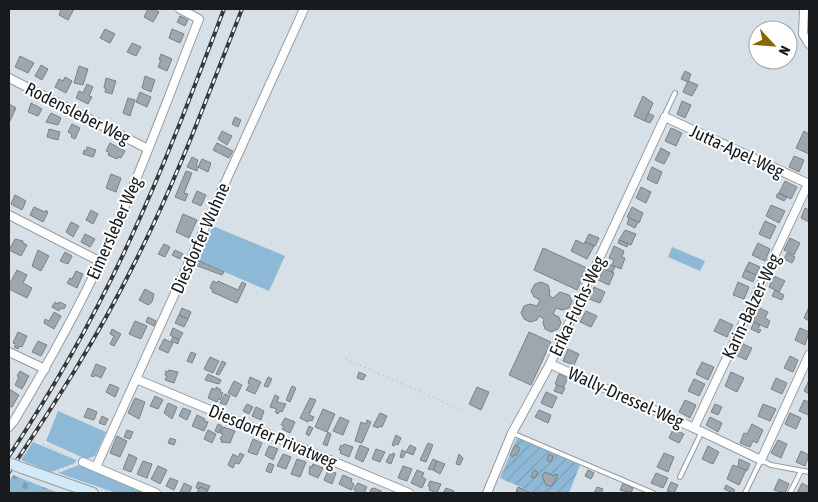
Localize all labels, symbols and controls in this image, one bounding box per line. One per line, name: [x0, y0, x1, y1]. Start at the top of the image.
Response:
north arrow: [748, 20, 798, 70]
text: N: [776, 43, 794, 58]
street label: Rodensleber Weg: [22, 78, 134, 149]
street label: Jutta-Apel-Weg: [687, 120, 787, 182]
street label: Eimersleber Weg: [82, 173, 146, 283]
street label: Diesdorfer Wuhne: [166, 179, 234, 297]
street label: Karin-Balzer-Weg: [717, 250, 785, 362]
street label: Erika-Fuchs-Weg: [545, 252, 610, 360]
street label: Wally-Dressel-Weg: [565, 362, 687, 432]
street label: Diesdorfer Privatweg: [206, 400, 341, 473]

